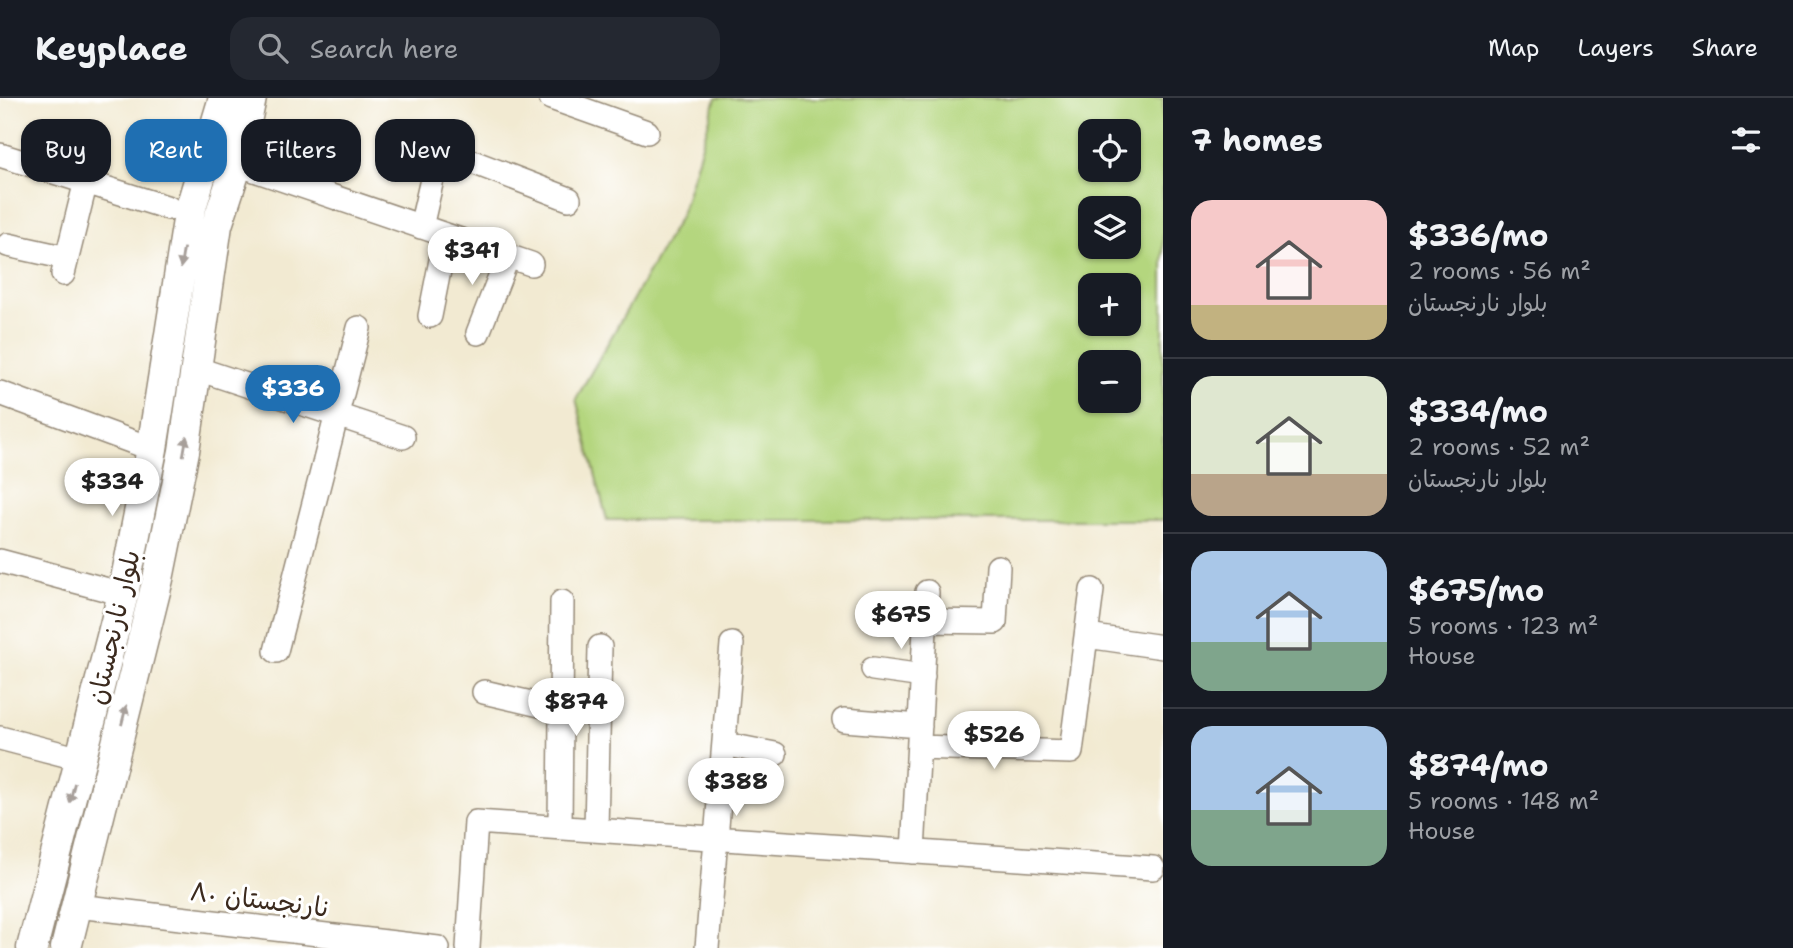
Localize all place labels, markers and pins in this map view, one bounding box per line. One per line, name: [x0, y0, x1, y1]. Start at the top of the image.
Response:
pin: $341: [431, 228, 513, 287]
pin: $336: [252, 366, 334, 425]
pin: $334: [71, 458, 153, 518]
pin: $675: [860, 592, 942, 651]
pin: $874: [535, 678, 617, 738]
pin: $526: [953, 712, 1035, 771]
pin: $388: [695, 758, 777, 818]

